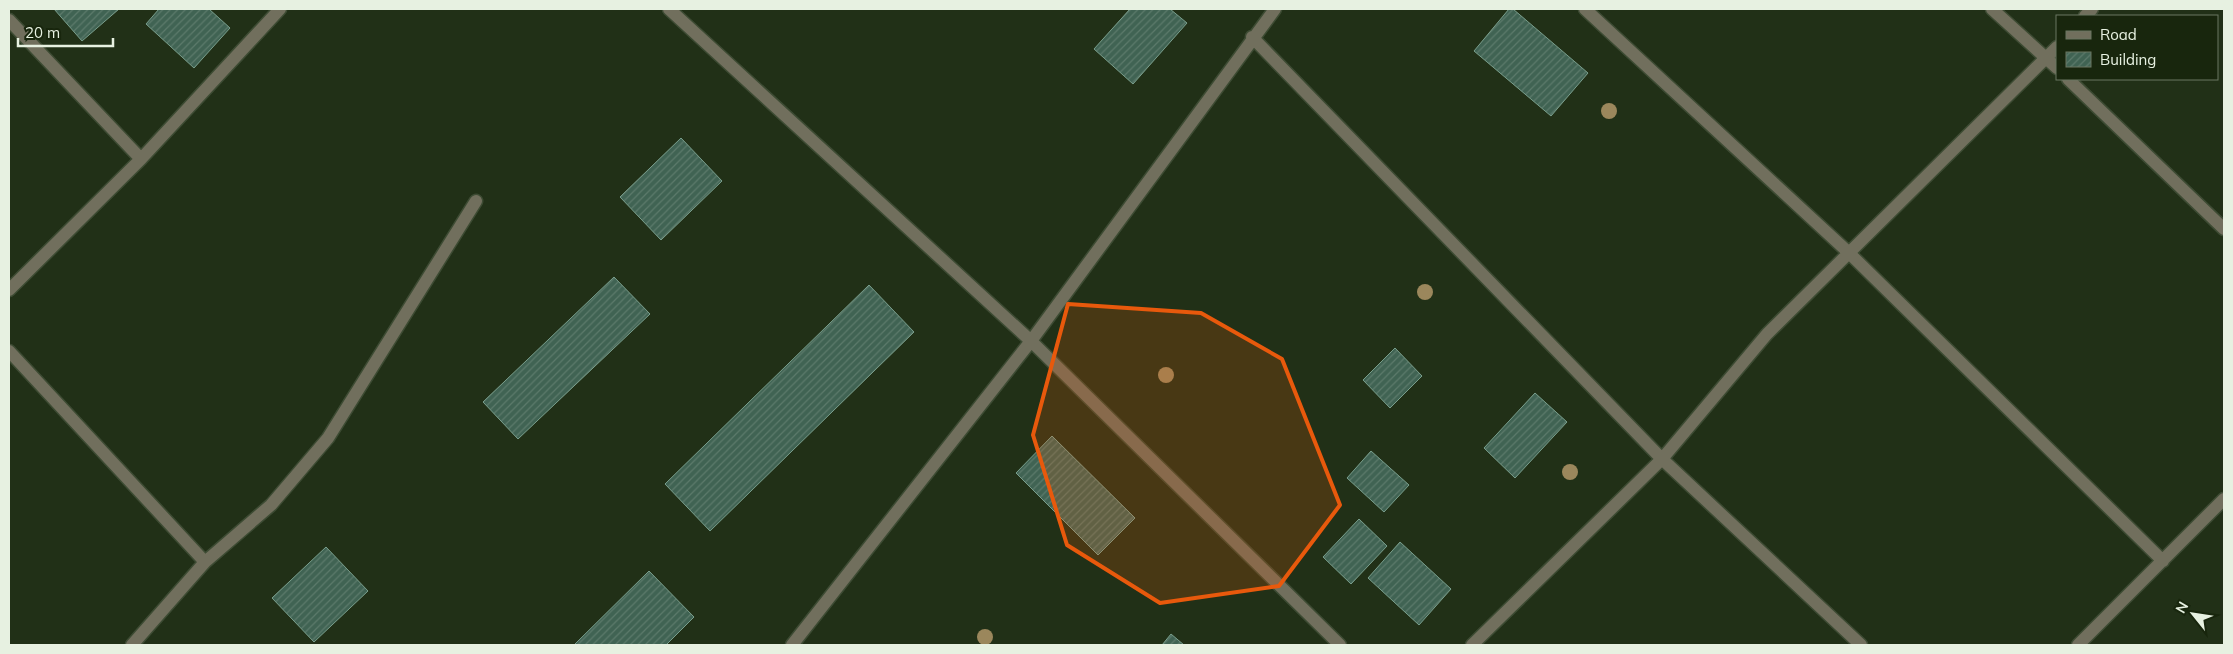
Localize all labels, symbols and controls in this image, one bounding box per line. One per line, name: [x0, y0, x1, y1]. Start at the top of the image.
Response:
scale bar: [18, 15, 112, 47]
legend: [2056, 15, 2218, 80]
text: 20 m: [25, 23, 60, 42]
text: Road: [2100, 25, 2137, 44]
text: Building: [2100, 50, 2156, 69]
north arrow: [2168, 589, 2218, 639]
text: N: [2171, 598, 2192, 617]

